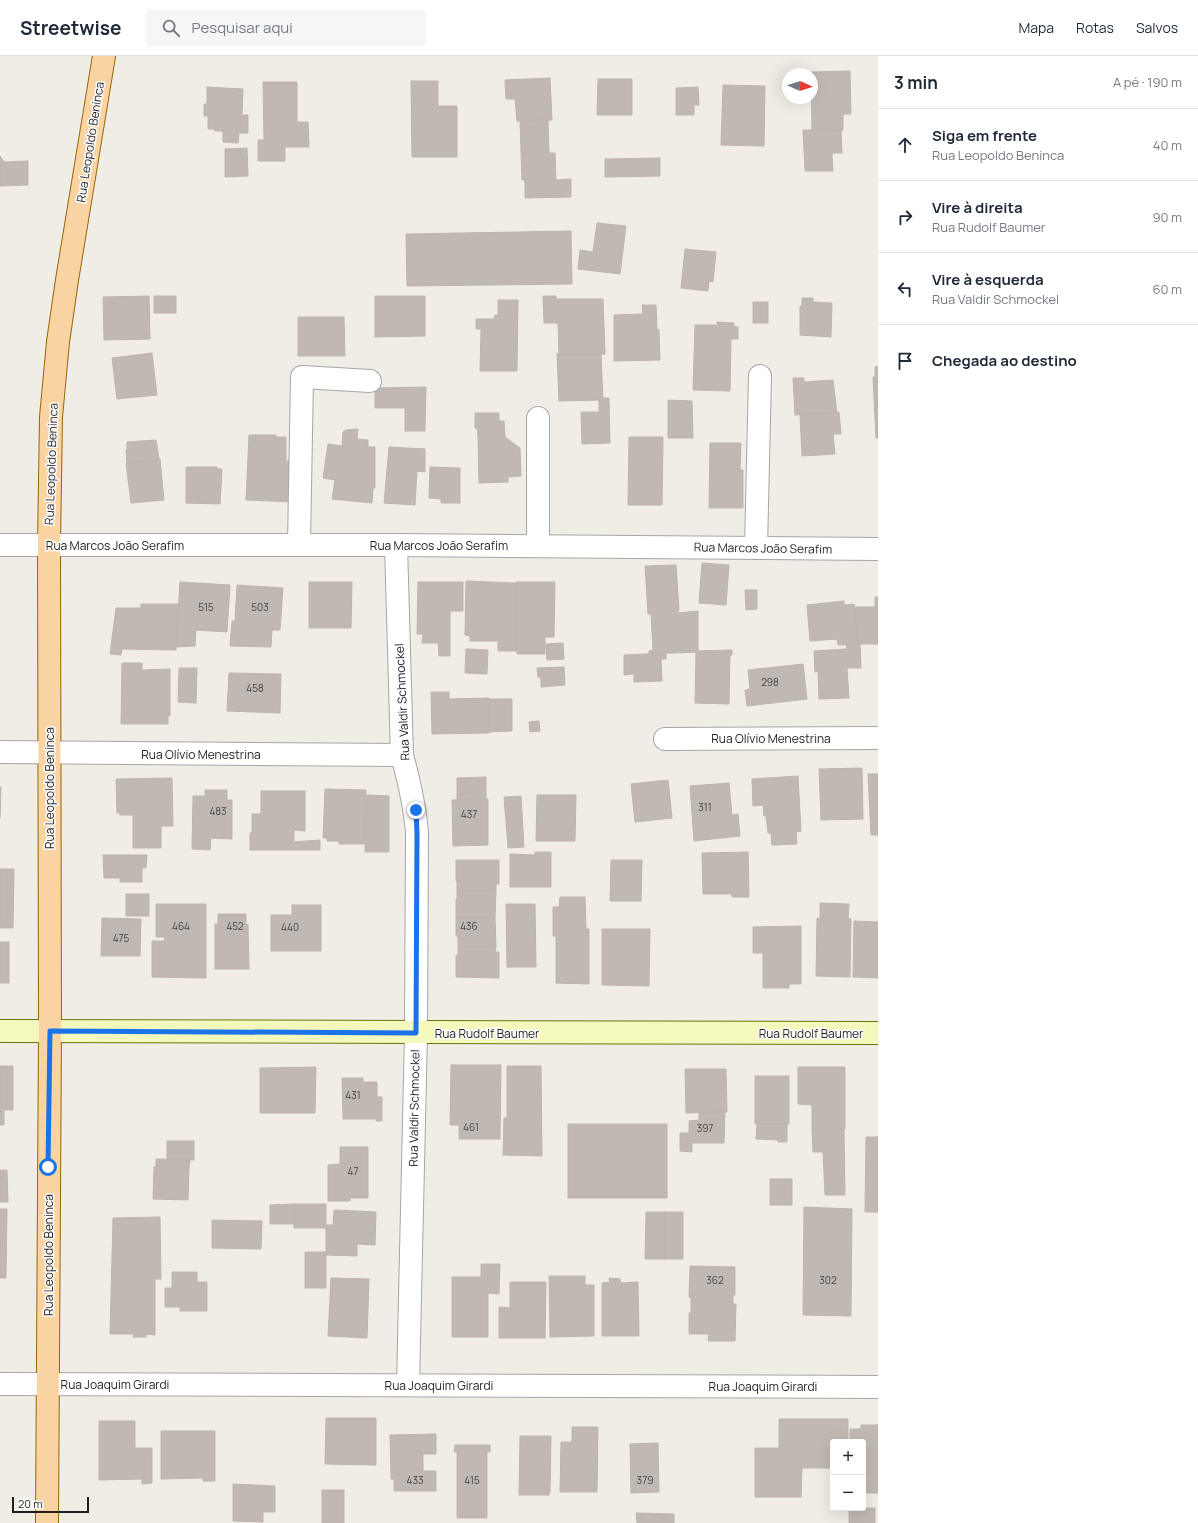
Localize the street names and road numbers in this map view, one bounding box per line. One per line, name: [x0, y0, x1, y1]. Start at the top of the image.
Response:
street label: Rua Leopoldo Beninca: [72, 80, 108, 204]
street label: Rua Leopoldo Beninca: [40, 403, 62, 525]
street label: Rua Marcos João Serafim: [46, 537, 184, 554]
street label: Rua Marcos João Serafim: [370, 537, 508, 554]
street label: Rua Marcos João Serafim: [694, 538, 832, 558]
street label: Rua Valdir Schmockel: [390, 643, 414, 761]
street label: Rua Leopoldo Beninca: [41, 727, 58, 849]
street label: Rua Olívio Menestrina: [711, 730, 831, 747]
street label: Rua Olívio Menestrina: [141, 746, 261, 763]
street label: Rua Rudolf Baumer: [435, 1025, 540, 1042]
street label: Rua Rudolf Baumer: [759, 1025, 864, 1042]
street label: Rua Valdir Schmockel: [404, 1049, 424, 1167]
street label: Rua Leopoldo Beninca: [40, 1194, 57, 1316]
street label: Rua Joaquim Girardi: [61, 1376, 169, 1393]
street label: Rua Joaquim Girardi: [385, 1377, 493, 1394]
street label: Rua Joaquim Girardi: [709, 1378, 817, 1395]

